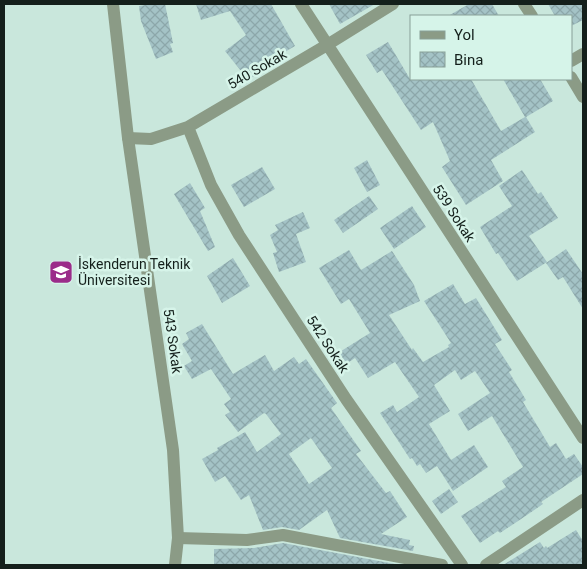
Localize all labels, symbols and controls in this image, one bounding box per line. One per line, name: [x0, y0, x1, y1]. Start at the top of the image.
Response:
legend: [410, 15, 572, 80]
text: Yol: [454, 26, 475, 44]
street label: 540 Sokak: [225, 45, 290, 92]
text: Bina: [454, 51, 483, 69]
street label: 539 Sokak: [430, 181, 479, 245]
place label: İskenderun Teknik Üniversitesi: [78, 256, 191, 288]
school or university icon: İskenderun Teknik Üniversitesi: [48, 259, 74, 285]
street label: 543 Sokak: [161, 308, 186, 375]
street label: 542 Sokak: [304, 312, 353, 376]

